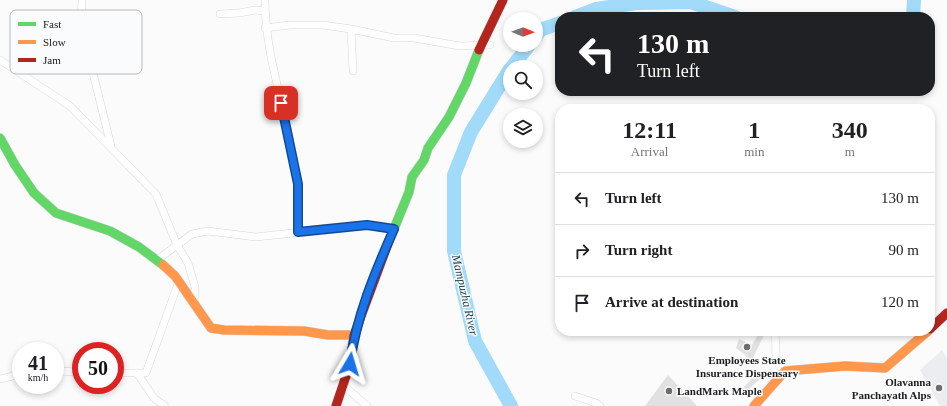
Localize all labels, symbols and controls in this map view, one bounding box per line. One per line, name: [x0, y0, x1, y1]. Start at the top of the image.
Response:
legend: [10, 10, 142, 74]
north arrow: [503, 12, 543, 52]
map controls: [503, 12, 543, 148]
text: Fast: [43, 18, 61, 30]
icon: left: [571, 28, 623, 80]
text: 130 m: [637, 28, 709, 59]
text: Slow: [43, 36, 66, 48]
text: Jam: [43, 54, 61, 66]
button: search: [503, 60, 543, 100]
text: Turn left: [637, 61, 700, 81]
pin: [264, 86, 298, 120]
icon: arrive: [270, 92, 292, 114]
button: layers: [503, 108, 543, 148]
text: 12:11: [622, 117, 677, 143]
text: 1: [748, 117, 760, 143]
text: 340: [832, 117, 868, 143]
text: Arrival: [631, 144, 668, 159]
text: min: [744, 144, 764, 159]
text: m: [845, 144, 855, 159]
icon: left: [571, 188, 593, 210]
text: Turn left: [605, 190, 662, 206]
text: 130 m: [881, 190, 919, 206]
icon: right: [571, 240, 593, 262]
text: Turn right: [605, 242, 672, 258]
text: 90 m: [889, 242, 919, 258]
water label: Mampuzha River: [449, 252, 481, 337]
icon: arrive: [571, 292, 593, 314]
text: Arrive at destination: [605, 294, 738, 310]
text: 120 m: [881, 294, 919, 310]
speed limit sign: 50: [72, 342, 124, 394]
marker: Employees State Insurance Dispensary: [742, 342, 752, 352]
position arrow: [329, 343, 371, 385]
text: 41: [28, 352, 48, 374]
place label: Employees State Insurance Dispensary: [696, 354, 799, 379]
text: km/h: [28, 372, 48, 383]
place label: Olavanna Panchayath Alps: [852, 376, 932, 401]
marker: Olavanna Panchayath Alps: [934, 383, 944, 393]
place label: LandMark Maple: [677, 385, 762, 397]
marker: LandMark Maple: [664, 386, 674, 396]

